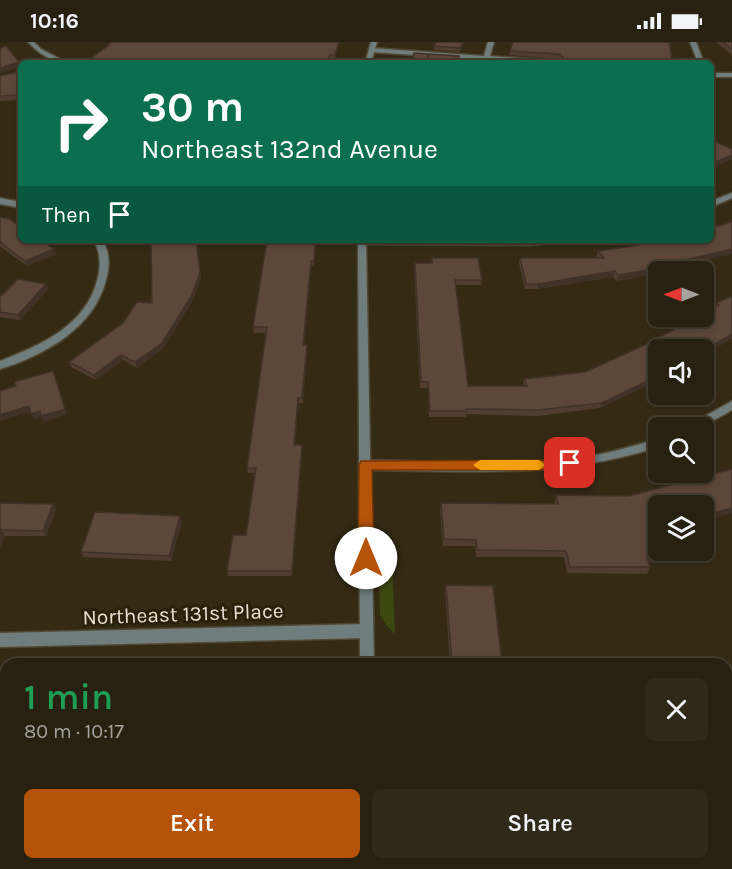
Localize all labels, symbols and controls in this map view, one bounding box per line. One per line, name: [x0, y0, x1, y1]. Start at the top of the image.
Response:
text: 10:16: [30, 8, 79, 34]
text: 30 m: [141, 82, 244, 132]
icon: right: [42, 84, 120, 162]
text: Northeast 132nd Avenue: [141, 133, 438, 165]
icon: arrive: [103, 198, 136, 231]
text: Then: [42, 202, 91, 228]
north arrow: [648, 261, 714, 327]
map controls: [648, 261, 714, 561]
button: sound: [648, 339, 714, 405]
button: search: [648, 417, 714, 483]
pin: [544, 437, 595, 488]
icon: arrive: [553, 446, 586, 479]
button: layers: [648, 495, 714, 561]
position arrow: [334, 526, 398, 590]
street label: Northeast 131st Place: [82, 598, 284, 630]
text: 1 min: [24, 676, 113, 718]
button: close: [645, 678, 708, 741]
text: 80 m · 10:17: [24, 720, 124, 743]
button: Exit: [24, 789, 360, 858]
button: Share: [372, 789, 708, 858]

